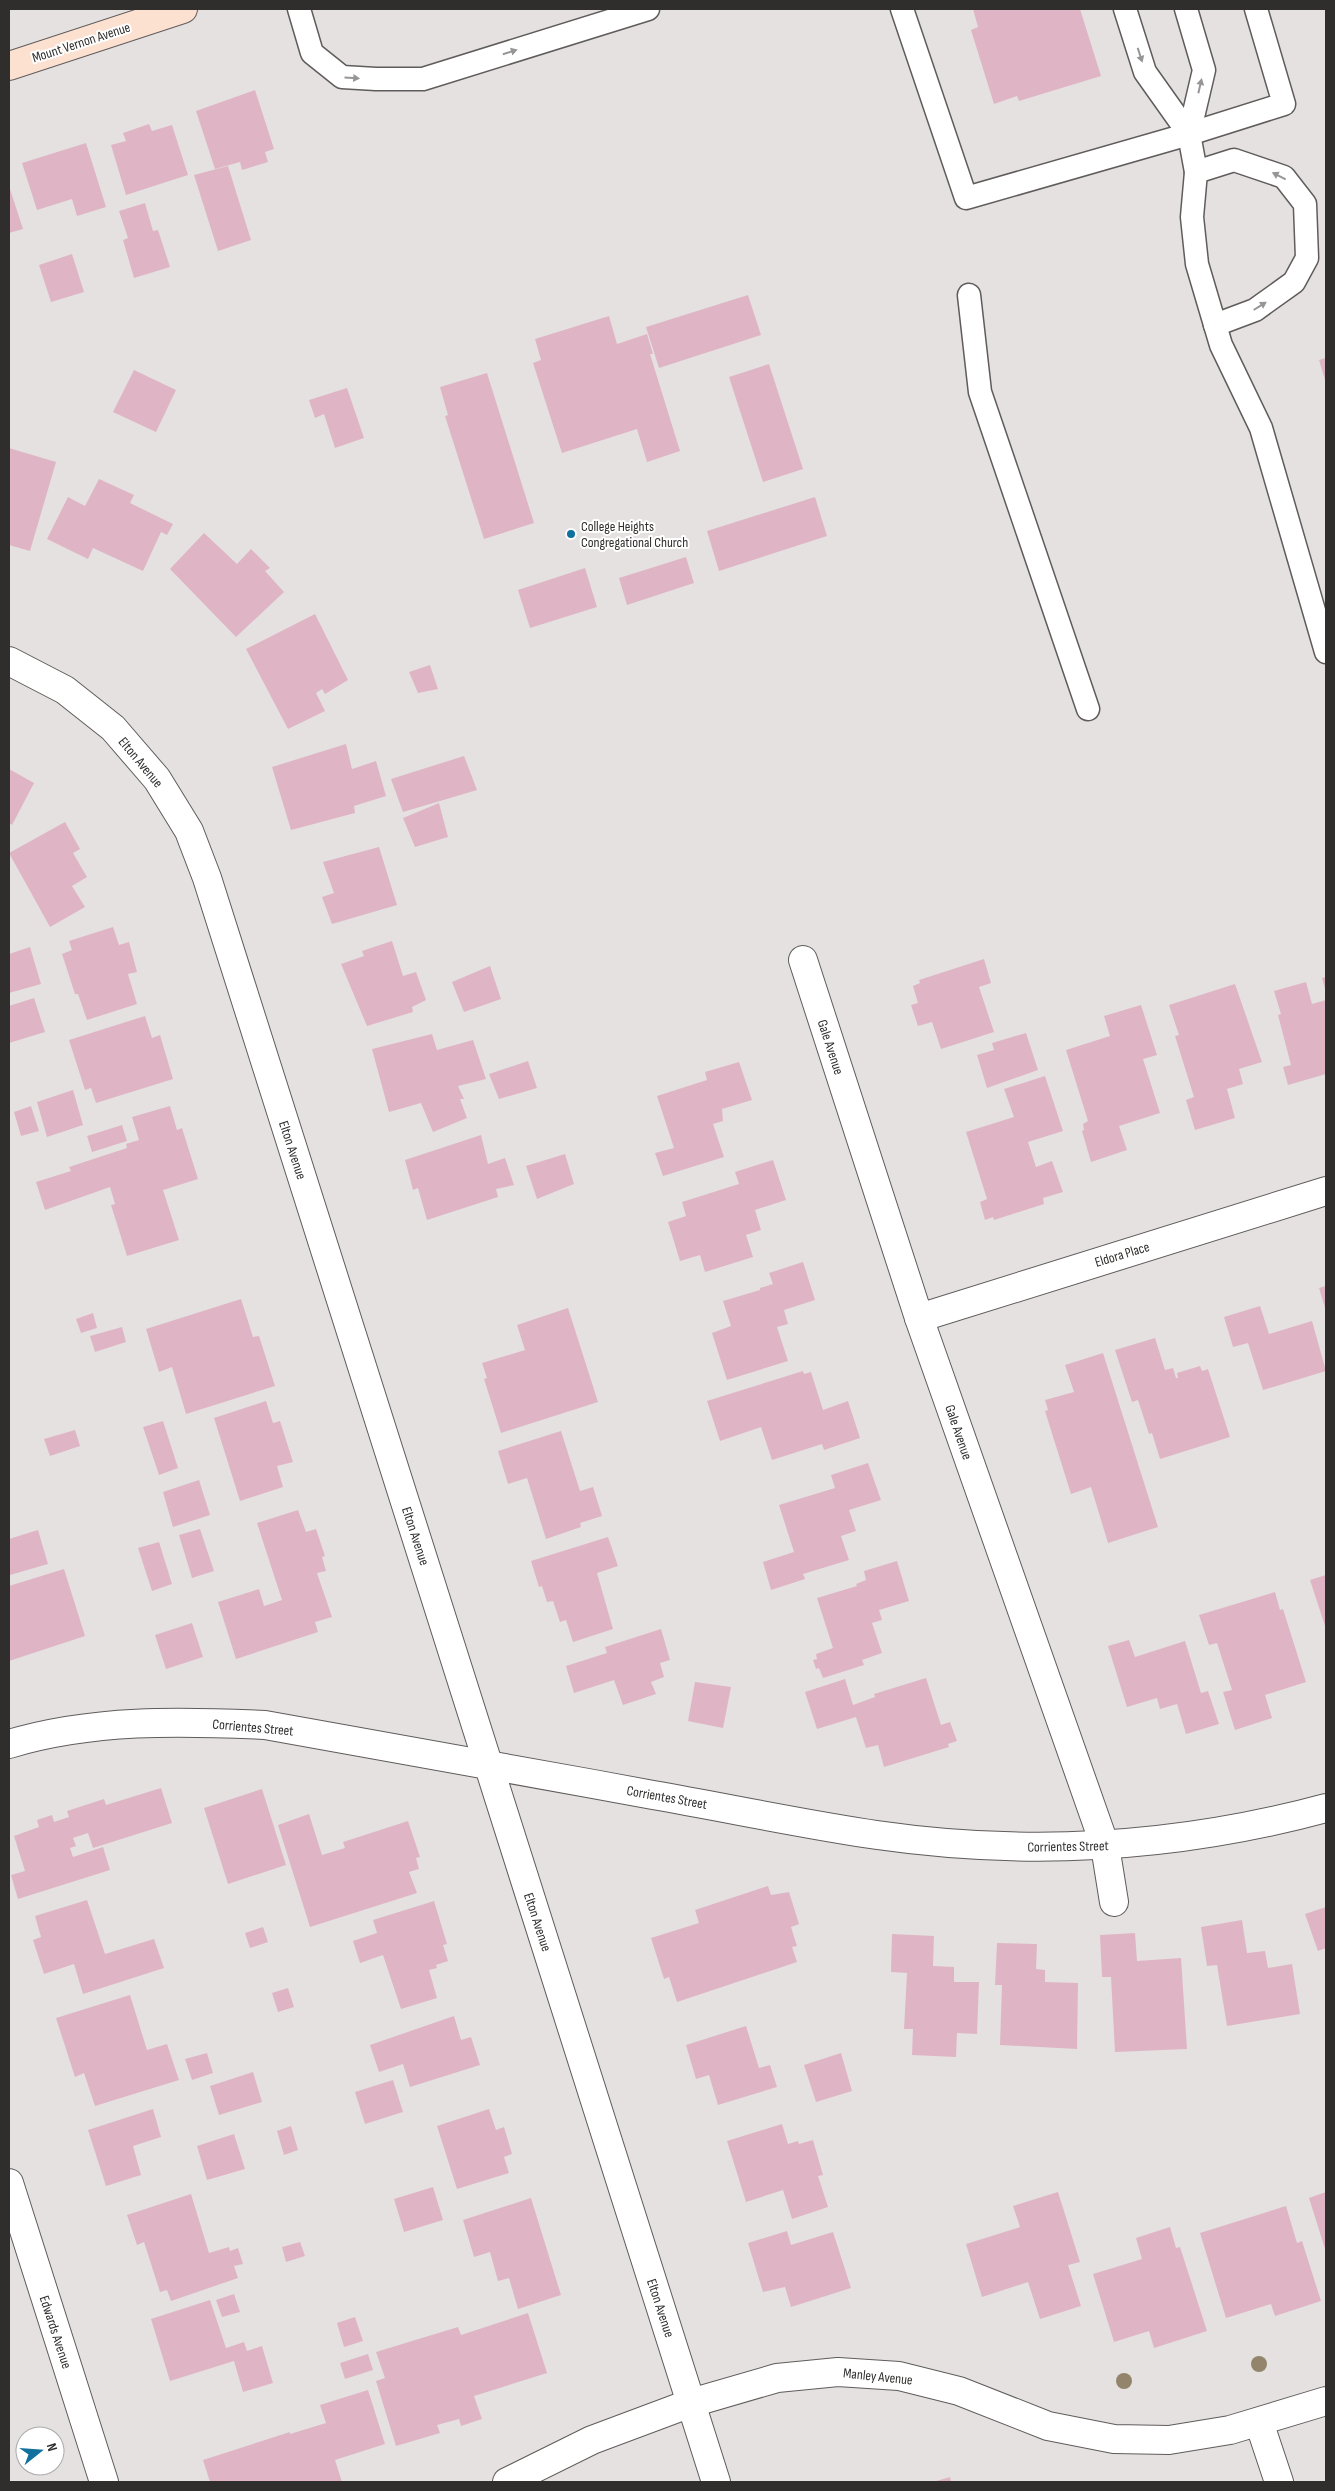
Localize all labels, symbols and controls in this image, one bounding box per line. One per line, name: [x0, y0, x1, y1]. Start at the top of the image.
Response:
street label: Mount Vernon Avenue: [30, 19, 132, 66]
one-way arrow: [503, 48, 518, 55]
one-way arrow: [1137, 48, 1144, 63]
one-way arrow: [344, 74, 360, 82]
one-way arrow: [1196, 79, 1204, 94]
one-way arrow: [1271, 172, 1286, 180]
one-way arrow: [1253, 301, 1267, 311]
place label: College Heights Congregational Church: [581, 518, 688, 551]
marker: College Heights Congregational Church: [565, 528, 577, 540]
street label: Elton Avenue: [115, 734, 167, 791]
street label: Gale Avenue: [814, 1017, 847, 1077]
street label: Elton Avenue: [275, 1119, 310, 1182]
street label: Eldora Place: [1093, 1238, 1152, 1271]
street label: Gale Avenue: [941, 1402, 976, 1462]
street label: Elton Avenue: [398, 1505, 433, 1568]
street label: Corrientes Street: [212, 1715, 294, 1740]
street label: Corrientes Street: [625, 1782, 708, 1813]
street label: Corrientes Street: [1027, 1837, 1109, 1856]
street label: Elton Avenue: [520, 1891, 555, 1954]
street label: Elton Avenue: [643, 2277, 678, 2340]
street label: Edwards Avenue: [36, 2294, 75, 2371]
street label: Manley Avenue: [842, 2364, 913, 2389]
north arrow: [15, 2426, 65, 2476]
text: N: [43, 2441, 61, 2453]

